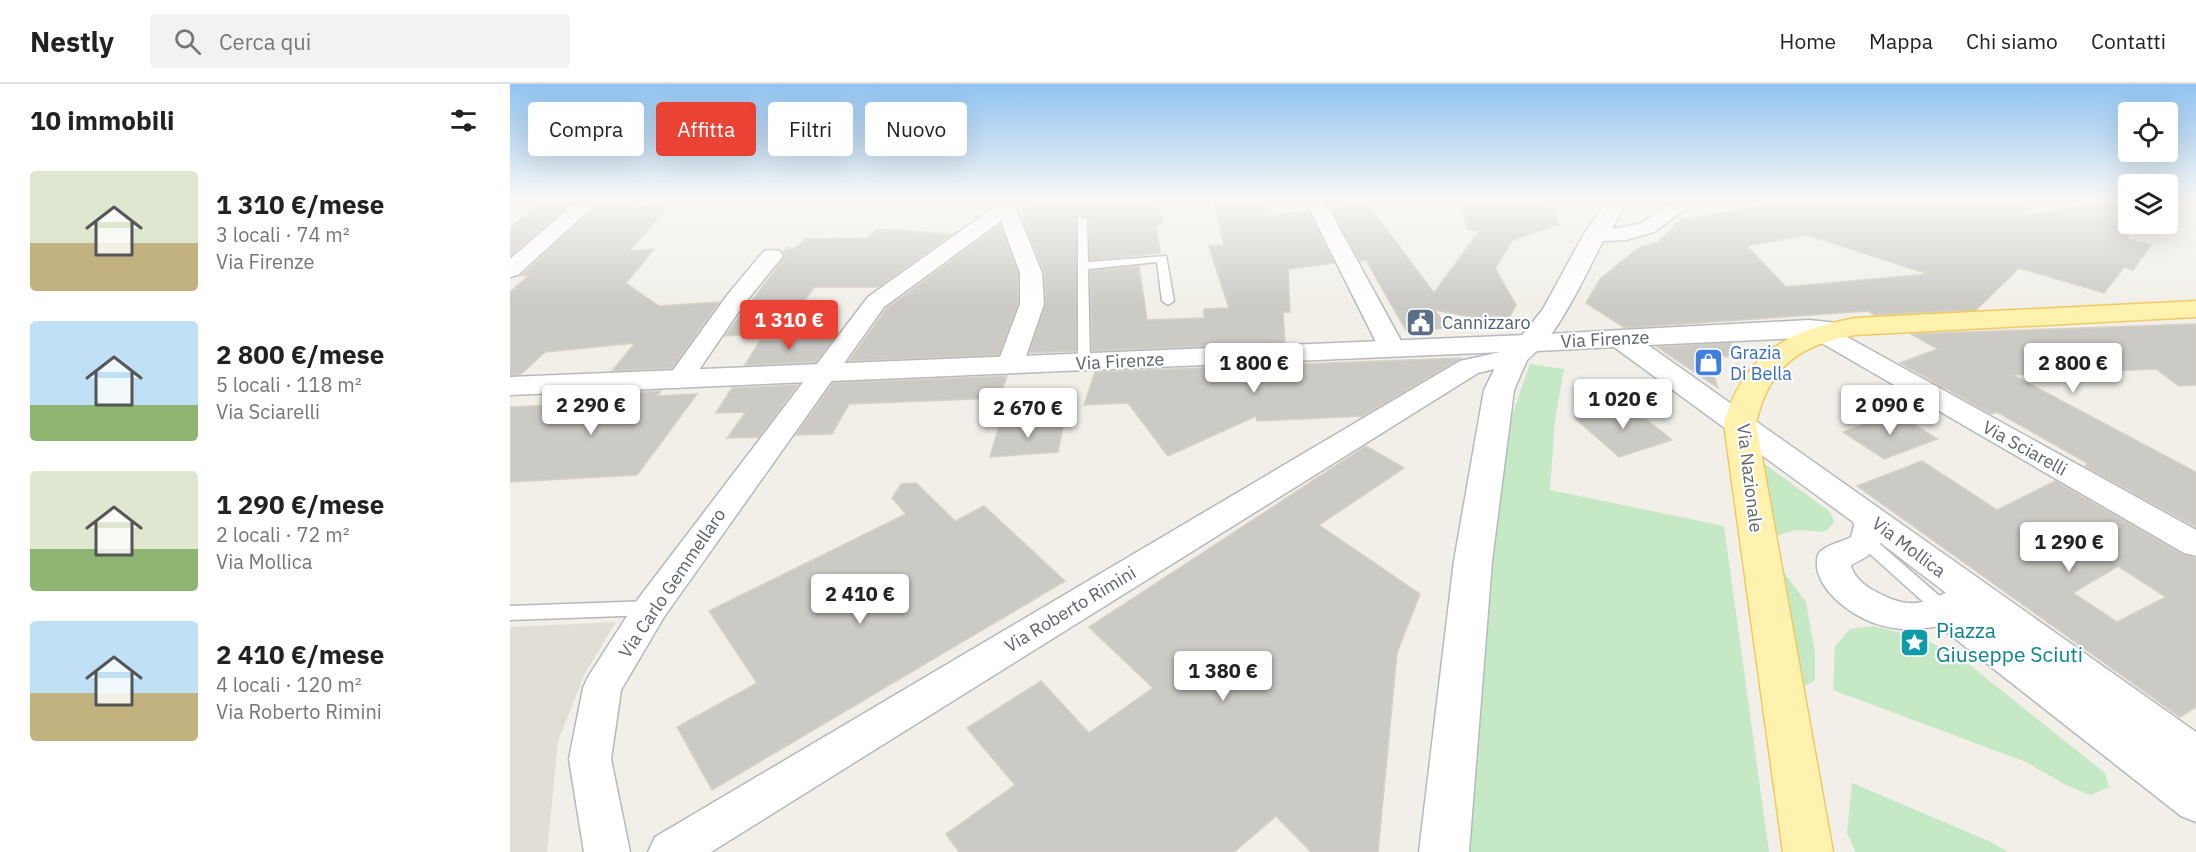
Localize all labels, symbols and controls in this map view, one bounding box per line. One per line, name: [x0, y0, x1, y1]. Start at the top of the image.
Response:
search box: [150, 14, 570, 68]
text: Nestly: [30, 23, 114, 60]
icon: search: [171, 25, 204, 58]
text: Cerca qui: [219, 27, 311, 56]
text: Home: [1780, 27, 1836, 55]
text: Mappa: [1869, 27, 1933, 55]
text: Chi siamo: [1966, 27, 2058, 55]
text: Contatti: [2091, 27, 2166, 55]
chip: Compra: [528, 102, 644, 156]
chip: Affitta: [656, 102, 756, 156]
chip: Filtri: [768, 102, 853, 156]
chip: Nuovo: [865, 102, 967, 156]
map controls: [2118, 102, 2178, 234]
button: locate: [2118, 102, 2178, 162]
text: 10 immobili: [30, 103, 174, 137]
icon: filters: [447, 104, 480, 137]
button: layers: [2118, 174, 2178, 234]
text: 1 310 €/mese: [216, 187, 384, 221]
icon: home: [78, 195, 150, 267]
text: 3 locali · 74 m²: [216, 221, 350, 248]
text: Via Firenze: [216, 248, 314, 275]
pin: 1 310 €: [734, 300, 844, 351]
text: 1 310 €: [754, 306, 824, 333]
public building icon: Cannizzaro: [1405, 306, 1437, 338]
place label: Cannizzaro: [1442, 311, 1531, 334]
street label: Via Firenze: [1560, 325, 1650, 353]
text: 2 800 €/mese: [216, 337, 384, 371]
place label: Grazia Di Bella: [1730, 341, 1792, 385]
pin: 1 800 €: [1199, 343, 1309, 394]
pin: 2 800 €: [2018, 343, 2128, 394]
icon: home: [78, 345, 150, 417]
shop icon: Grazia Di Bella: [1693, 346, 1725, 378]
street label: Via Firenze: [1075, 347, 1165, 375]
text: 1 800 €: [1219, 349, 1289, 376]
text: 2 800 €: [2038, 349, 2108, 376]
text: 5 locali · 118 m²: [216, 371, 362, 398]
pin: 1 020 €: [1568, 379, 1678, 430]
pin: 2 290 €: [536, 385, 646, 436]
text: 1 020 €: [1588, 385, 1658, 412]
pin: 2 090 €: [1835, 385, 1945, 436]
pin: 2 670 €: [973, 388, 1083, 439]
text: 2 290 €: [556, 391, 626, 418]
text: 2 090 €: [1855, 391, 1925, 418]
text: 2 670 €: [993, 394, 1063, 421]
text: Via Sciarelli: [216, 398, 320, 425]
street label: Via Sciarelli: [1979, 415, 2071, 481]
street label: Via Nazionale: [1732, 422, 1768, 534]
text: 1 290 €/mese: [216, 487, 384, 521]
icon: home: [78, 495, 150, 567]
street label: Via Carlo Gemmellaro: [613, 504, 731, 662]
street label: Via Mollica: [1867, 512, 1951, 583]
text: 2 locali · 72 m²: [216, 521, 350, 548]
pin: 1 290 €: [2014, 522, 2124, 573]
text: 1 290 €: [2034, 528, 2104, 555]
text: Via Mollica: [216, 548, 313, 575]
street label: Via Roberto Rimini: [1000, 561, 1140, 657]
pin: 2 410 €: [805, 574, 915, 625]
text: 2 410 €: [825, 580, 895, 607]
place label: Piazza Giuseppe Sciuti: [1936, 616, 2083, 668]
place icon: Piazza Giuseppe Sciuti: [1899, 626, 1931, 658]
text: 2 410 €/mese: [216, 637, 384, 671]
icon: home: [78, 645, 150, 717]
pin: 1 380 €: [1168, 651, 1278, 702]
text: 1 380 €: [1188, 657, 1258, 684]
text: 4 locali · 120 m²: [216, 671, 362, 698]
text: Via Roberto Rimini: [216, 698, 382, 725]

